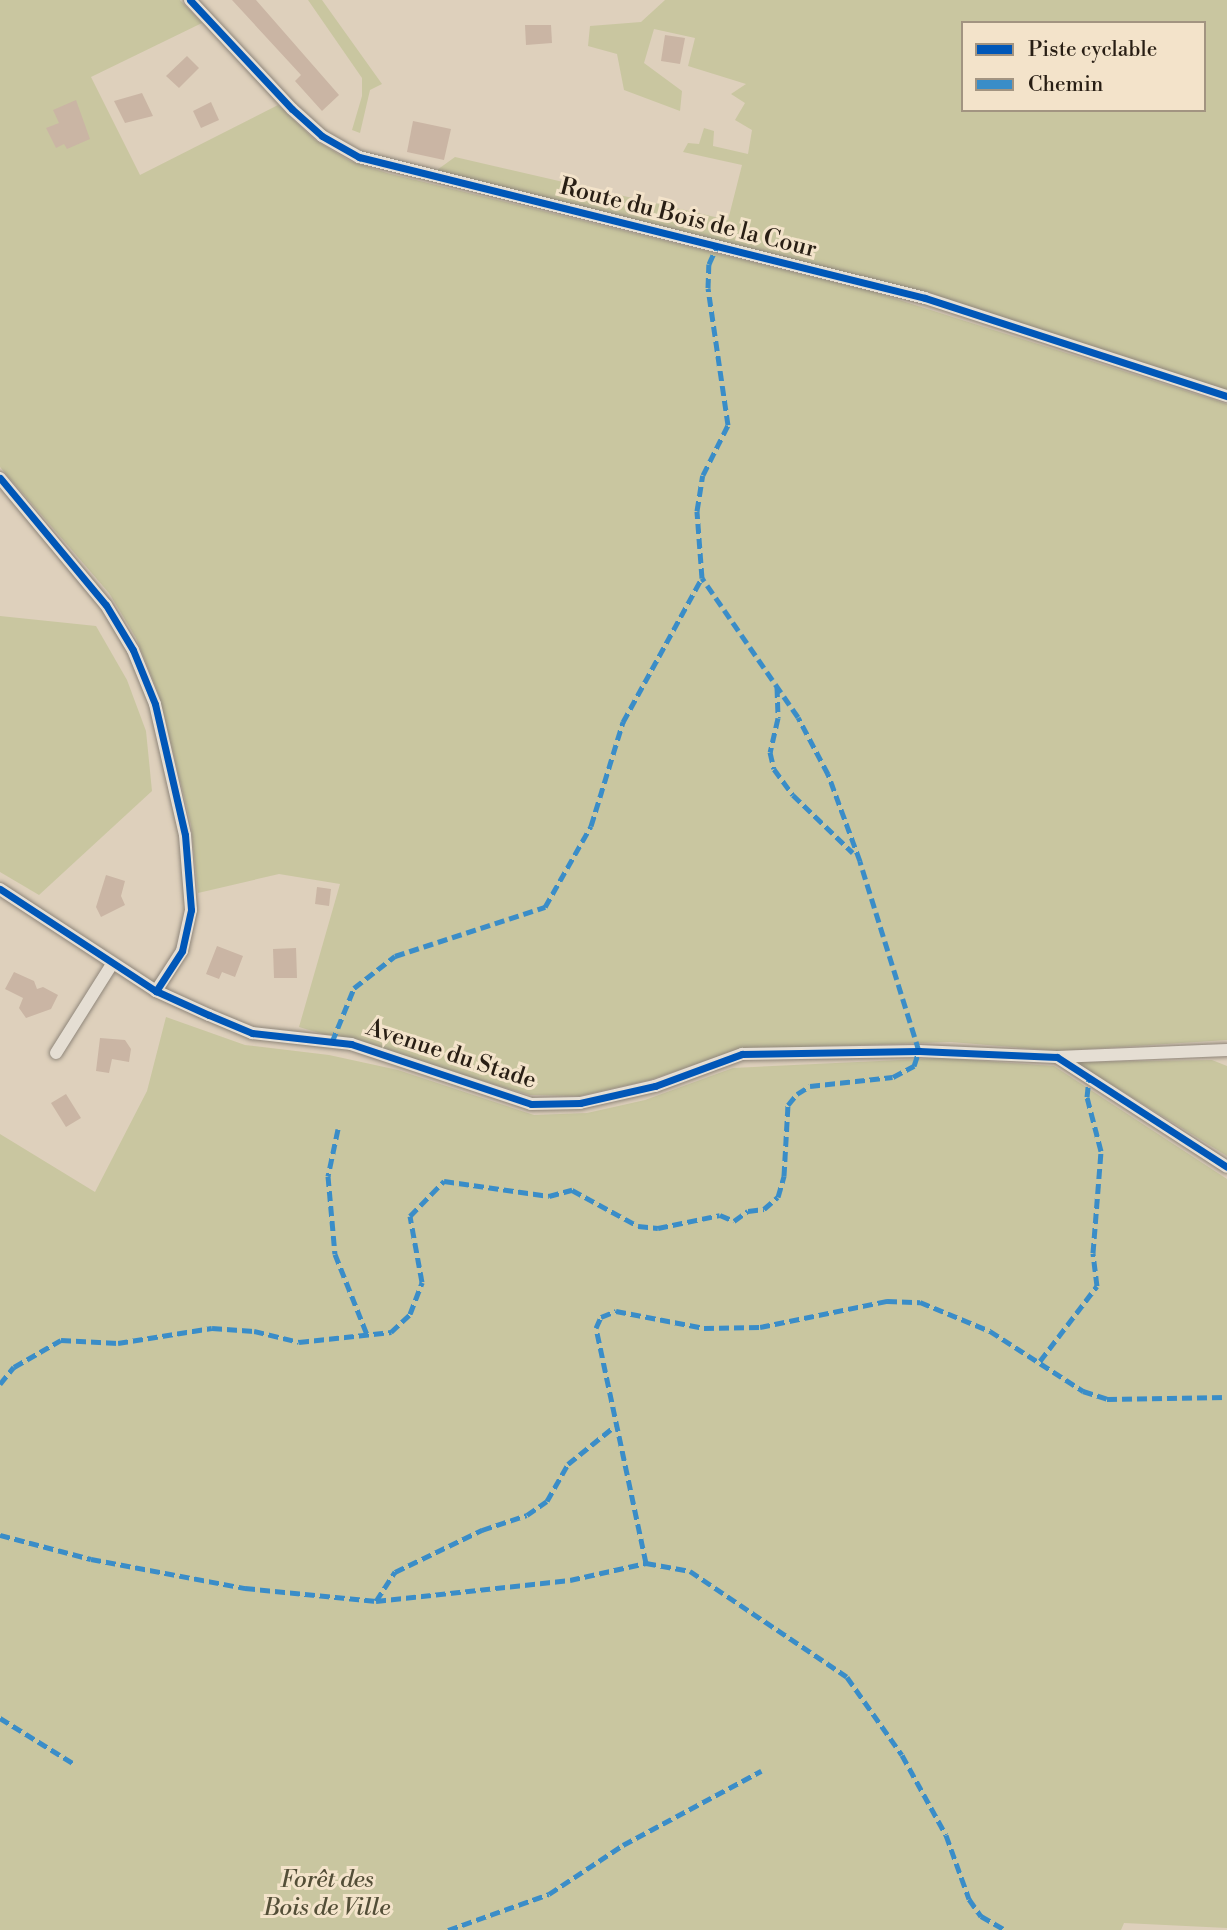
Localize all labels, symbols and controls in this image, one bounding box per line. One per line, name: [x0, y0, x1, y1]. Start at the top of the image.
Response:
legend: [961, 21, 1206, 112]
text: Piste cyclable: [1028, 37, 1157, 63]
text: Chemin: [1028, 72, 1103, 98]
street label: Route du Bois de la Cour: [557, 173, 819, 265]
street label: Avenue du Stade: [362, 1014, 540, 1096]
park label: Forêt des Bois de Ville: [263, 1867, 391, 1923]

